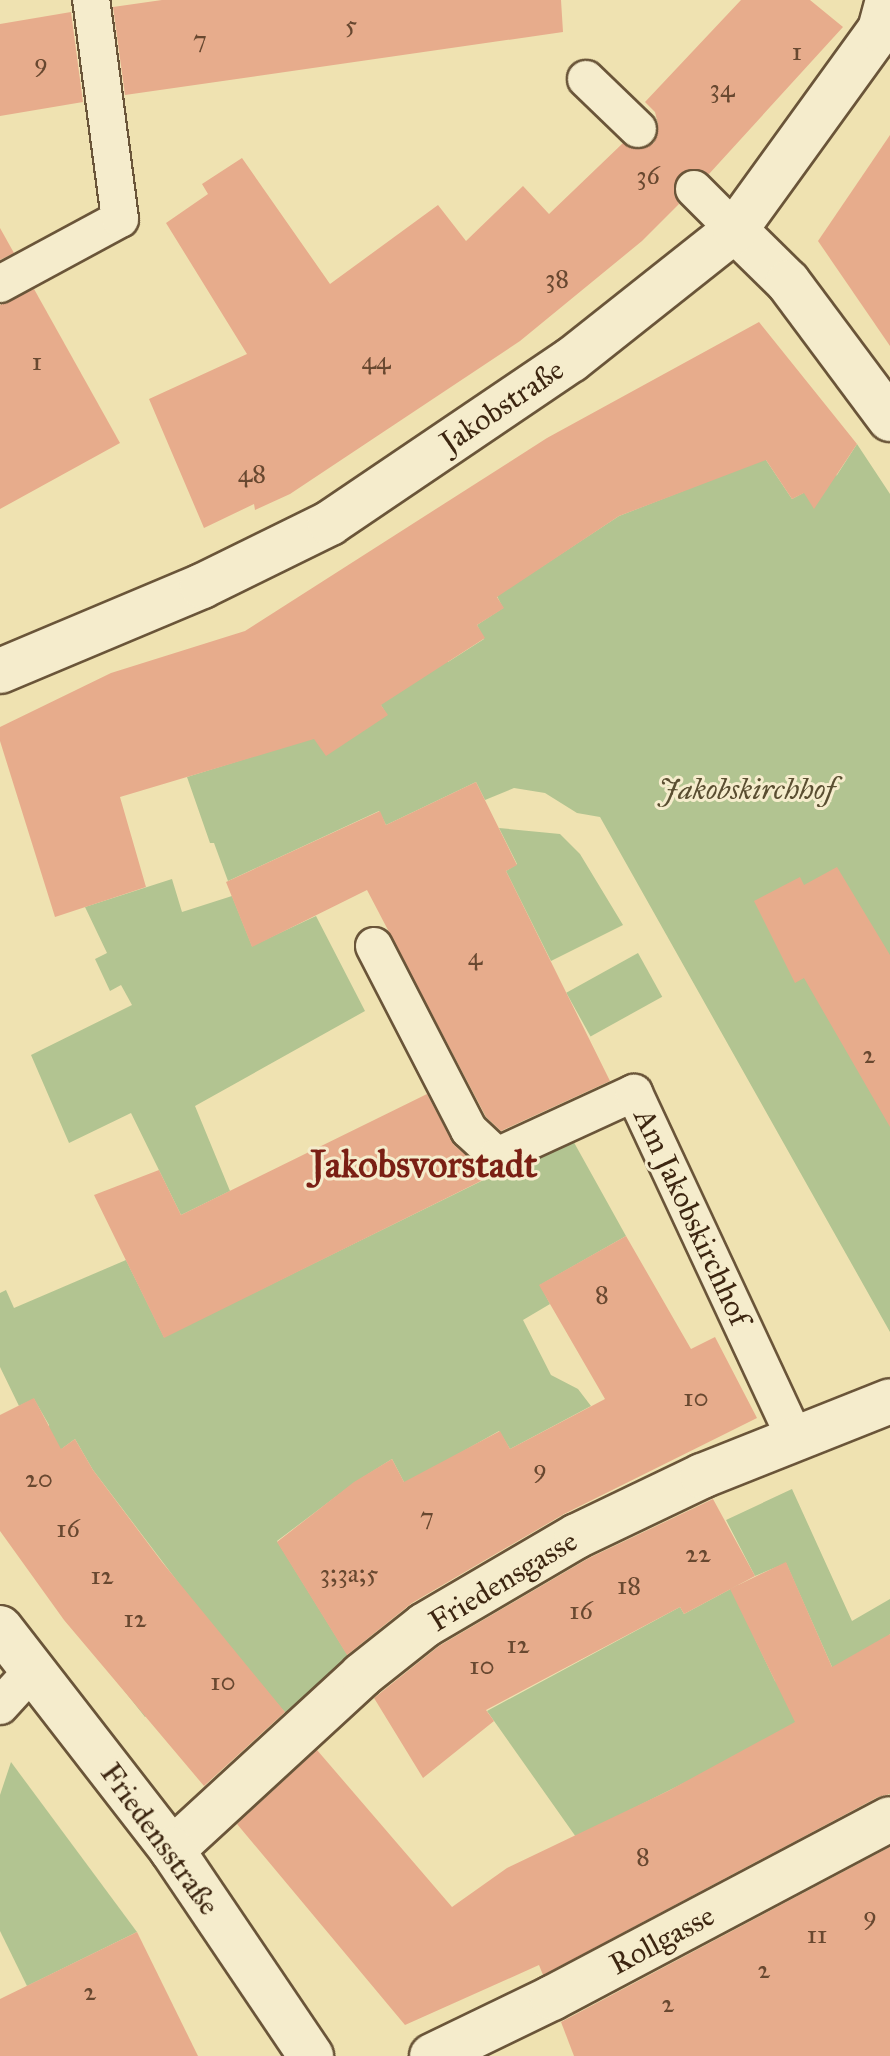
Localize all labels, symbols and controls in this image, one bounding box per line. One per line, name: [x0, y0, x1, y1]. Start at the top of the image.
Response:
house number: 5: [345, 9, 357, 41]
house number: 7: [193, 24, 207, 56]
house number: 1: [792, 36, 802, 68]
house number: 9: [34, 47, 48, 79]
house number: 34: [710, 73, 734, 105]
house number: 36: [636, 160, 660, 192]
house number: 38: [545, 263, 569, 295]
house number: 44: [362, 345, 390, 377]
house number: 1: [32, 346, 42, 378]
street label: Jakobstraße: [433, 352, 571, 460]
house number: 48: [238, 458, 266, 490]
park label: Jakobskirchhof: [659, 771, 835, 807]
house number: 4: [468, 941, 482, 973]
house number: 2: [863, 1039, 875, 1071]
street label: Am Jakobskirchhof: [626, 1103, 758, 1331]
district label: Jakobsvorstadt: [311, 1142, 537, 1188]
house number: 8: [595, 1279, 609, 1311]
house number: 10: [683, 1382, 709, 1414]
house number: 9: [533, 1453, 547, 1485]
house number: 20: [25, 1463, 53, 1495]
house number: 7: [420, 1501, 434, 1533]
house number: 16: [56, 1513, 80, 1545]
street label: Friedensgasse: [422, 1523, 584, 1639]
house number: 22: [685, 1538, 711, 1570]
house number: 3;3a;5: [320, 1558, 378, 1590]
house number: 12: [90, 1560, 114, 1592]
house number: 18: [617, 1570, 641, 1602]
house number: 16: [569, 1595, 593, 1627]
house number: 12: [123, 1603, 147, 1635]
house number: 12: [506, 1629, 530, 1661]
house number: 10: [469, 1650, 495, 1682]
house number: 10: [210, 1666, 236, 1698]
street label: Friedensstraße: [93, 1756, 227, 1922]
house number: 8: [636, 1841, 650, 1873]
street label: Rollgasse: [604, 1898, 720, 1982]
house number: 9: [863, 1900, 877, 1932]
house number: 11: [807, 1919, 827, 1951]
house number: 2: [758, 1954, 770, 1986]
house number: 2: [84, 1976, 96, 2008]
house number: 2: [662, 1988, 674, 2020]

